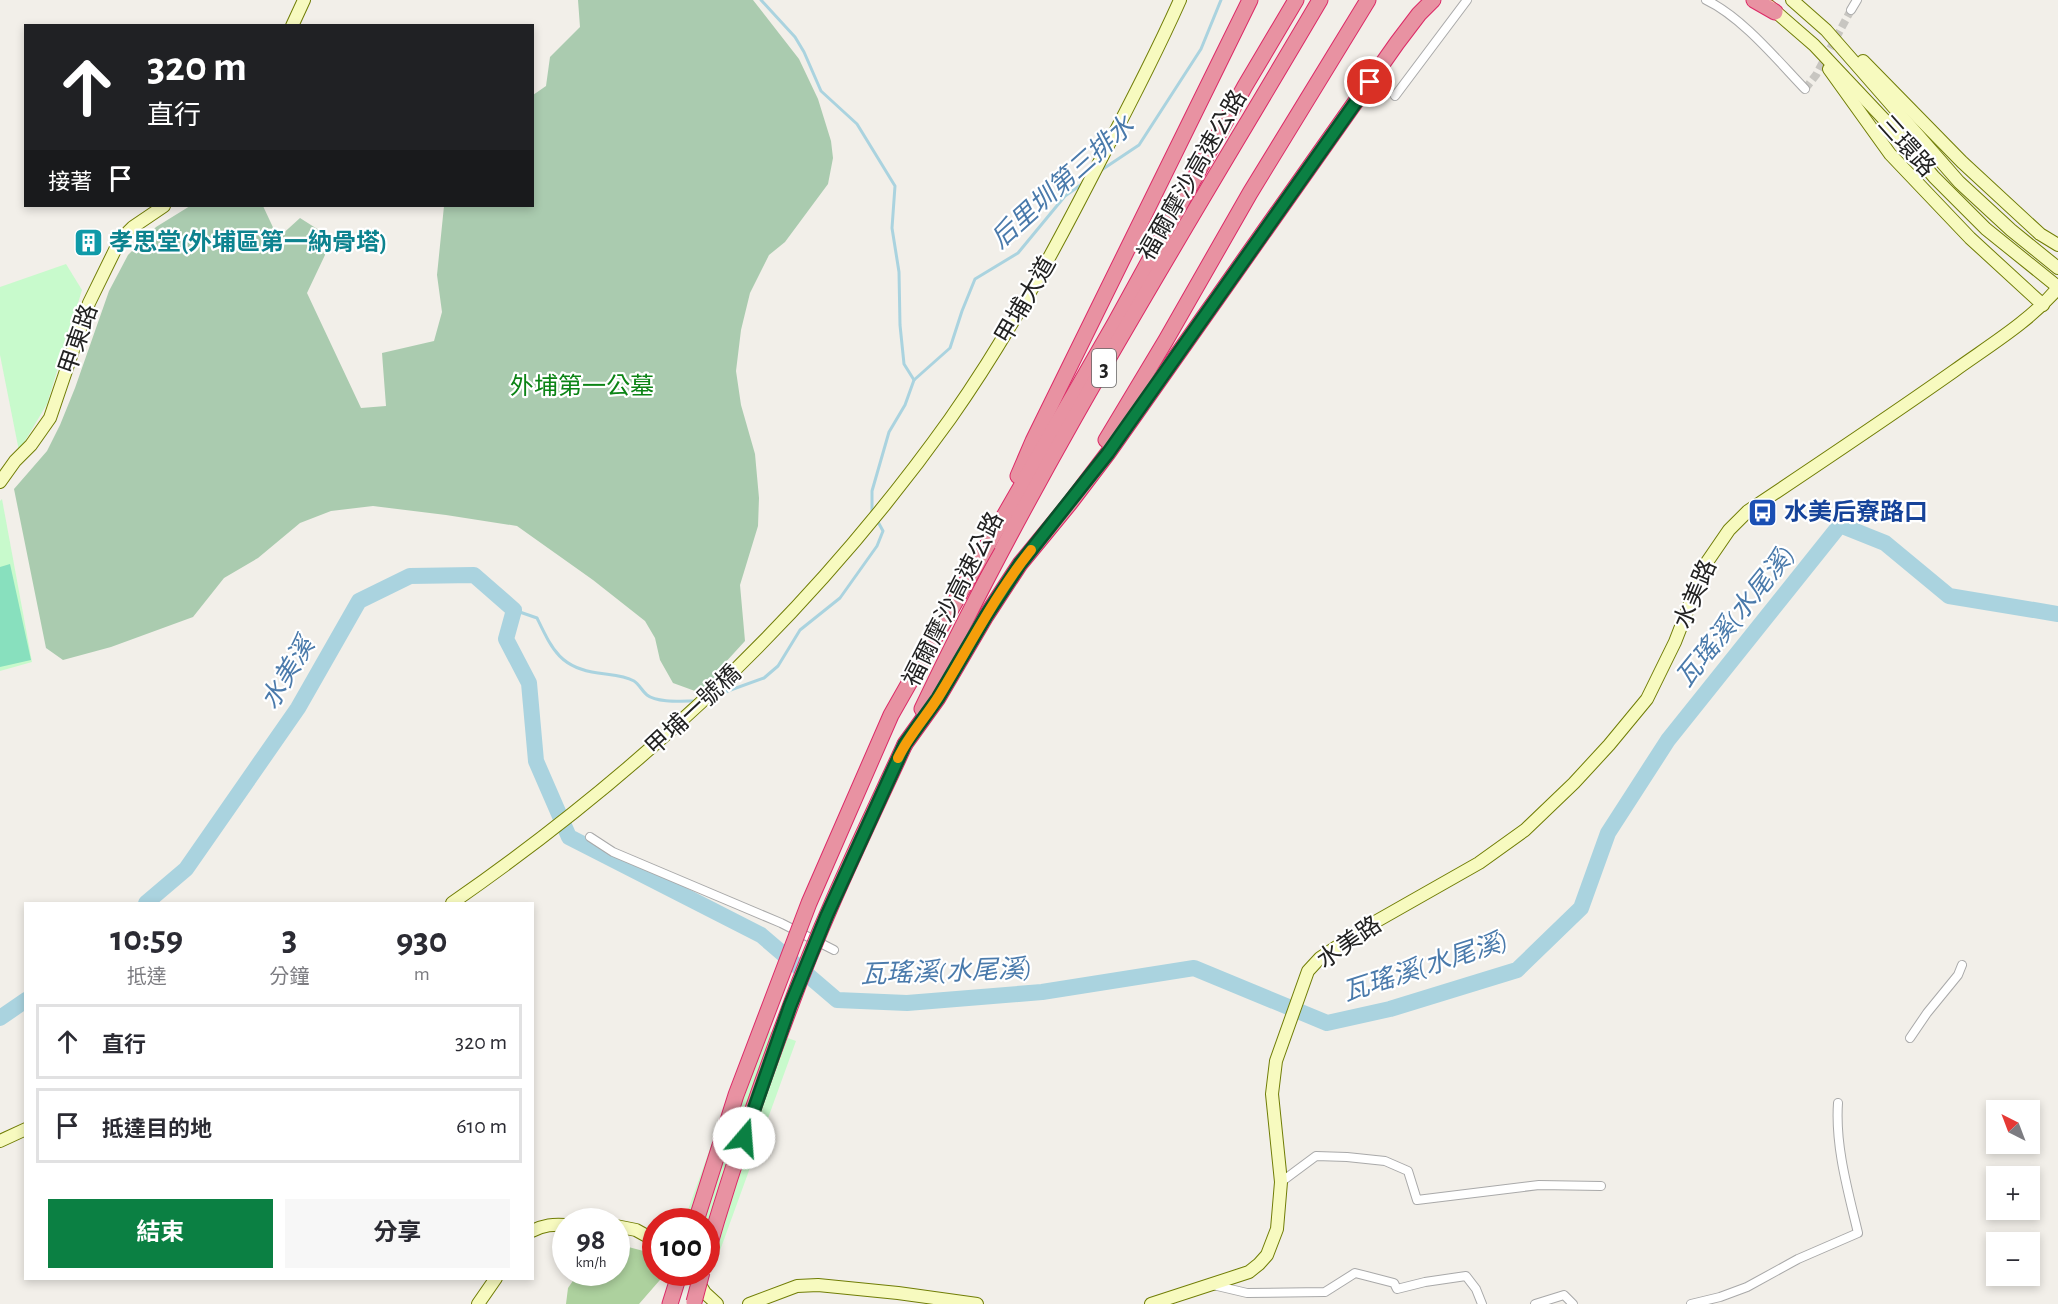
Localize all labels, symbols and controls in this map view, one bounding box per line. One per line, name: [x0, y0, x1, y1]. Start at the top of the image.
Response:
text: 320 m: [147, 46, 247, 88]
icon: ahead: [48, 48, 126, 126]
pin: [1344, 56, 1395, 107]
icon: arrive: [1353, 65, 1386, 98]
street label: 福爾摩沙高速公路: [1133, 85, 1251, 265]
text: 直行: [147, 102, 201, 129]
water label: 后里圳第三排水: [985, 110, 1140, 253]
street label: 三環路: [1873, 111, 1941, 181]
icon: arrive: [104, 162, 137, 195]
text: 接著: [48, 171, 92, 193]
building icon: 孝思堂(外埔區第一納骨塔): [72, 226, 104, 258]
place label: 孝思堂(外埔區第一納骨塔): [109, 229, 387, 255]
street label: 甲埔大道: [990, 252, 1060, 348]
street label: 甲東路: [54, 301, 102, 377]
road number: 3: [1092, 349, 1116, 387]
park label: 外埔第一公墓: [510, 373, 654, 399]
bus stop icon: 水美后寮路口: [1747, 496, 1779, 528]
place label: 水美后寮路口: [1784, 499, 1928, 525]
street label: 福爾摩沙高速公路: [898, 508, 1008, 690]
water label: 瓦瑤溪(水尾溪): [1671, 541, 1800, 691]
street label: 水美路: [1669, 556, 1721, 632]
water label: 水美溪: [256, 629, 321, 714]
street label: 甲埔一號橋: [640, 660, 746, 760]
street label: 水美路: [1312, 911, 1386, 973]
text: 10:59: [110, 921, 183, 957]
text: 3: [282, 921, 297, 957]
text: 930: [396, 923, 448, 959]
water label: 瓦瑤溪(水尾溪): [1339, 927, 1511, 1006]
water label: 瓦瑤溪(水尾溪): [860, 955, 1032, 988]
text: m: [414, 964, 430, 984]
text: 抵達: [127, 967, 167, 987]
text: 分鐘: [270, 967, 310, 987]
icon: ahead: [51, 1025, 84, 1058]
text: 320 m: [455, 1031, 507, 1053]
text: 直行: [102, 1034, 146, 1056]
north arrow: [1986, 1100, 2040, 1154]
map controls: [1986, 1100, 2040, 1286]
position arrow: [712, 1106, 776, 1170]
icon: arrive: [51, 1109, 84, 1142]
text: 610 m: [456, 1115, 507, 1137]
text: 抵達目的地: [102, 1118, 212, 1140]
button: +: [1986, 1166, 2040, 1220]
button: 結束: [48, 1199, 273, 1268]
button: 分享: [285, 1199, 510, 1268]
speed limit sign: 100: [642, 1208, 720, 1286]
text: 98: [576, 1225, 606, 1255]
button: −: [1986, 1232, 2040, 1286]
text: km/h: [576, 1255, 606, 1270]

